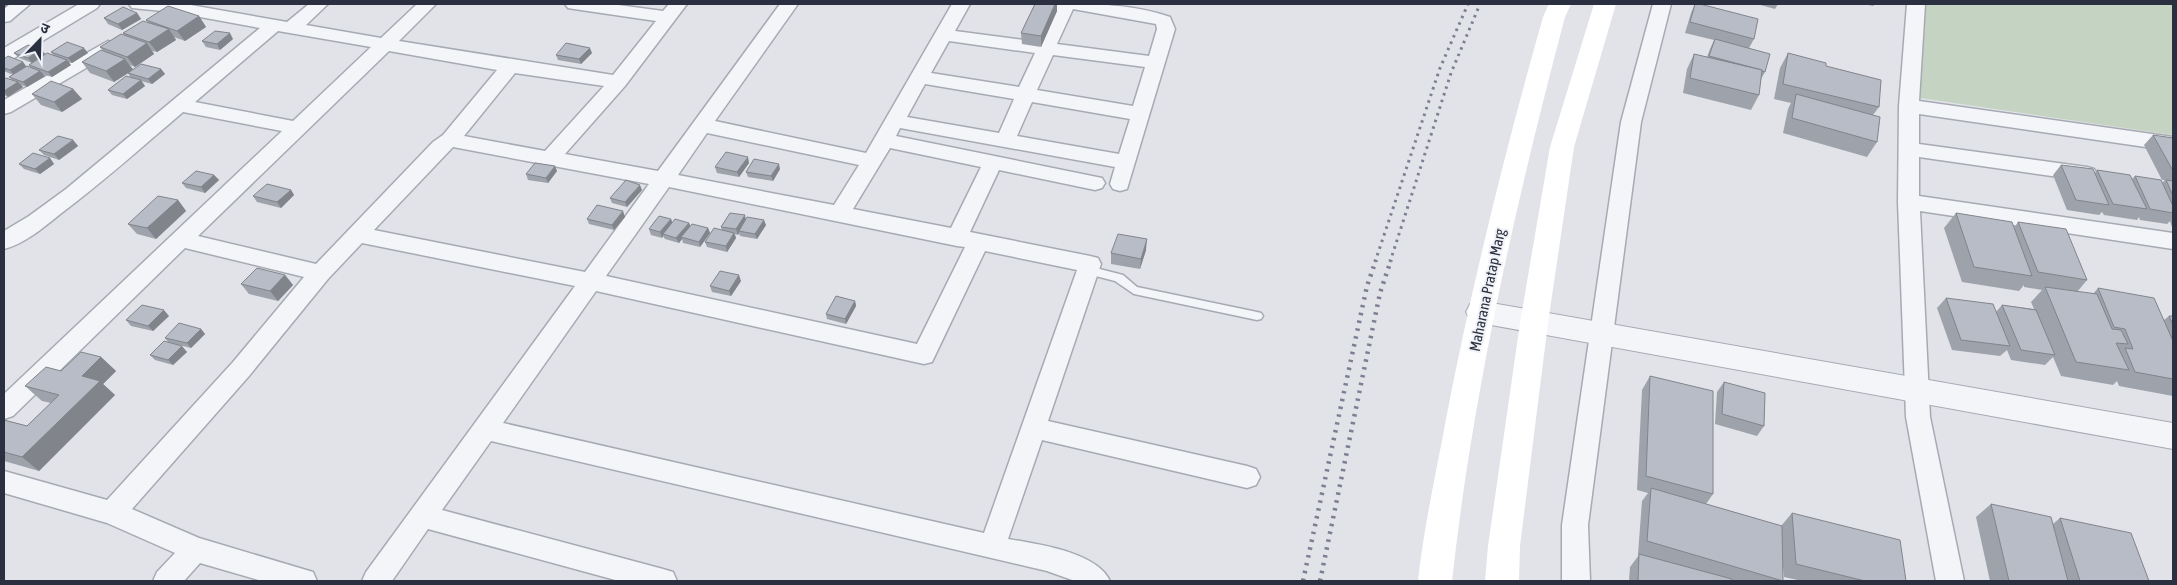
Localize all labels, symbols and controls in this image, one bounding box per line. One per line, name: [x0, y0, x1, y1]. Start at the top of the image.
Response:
north arrow: [15, 15, 65, 65]
text: उ: [38, 19, 53, 37]
street label: Maharana Pratap Marg: [1466, 227, 1508, 353]

